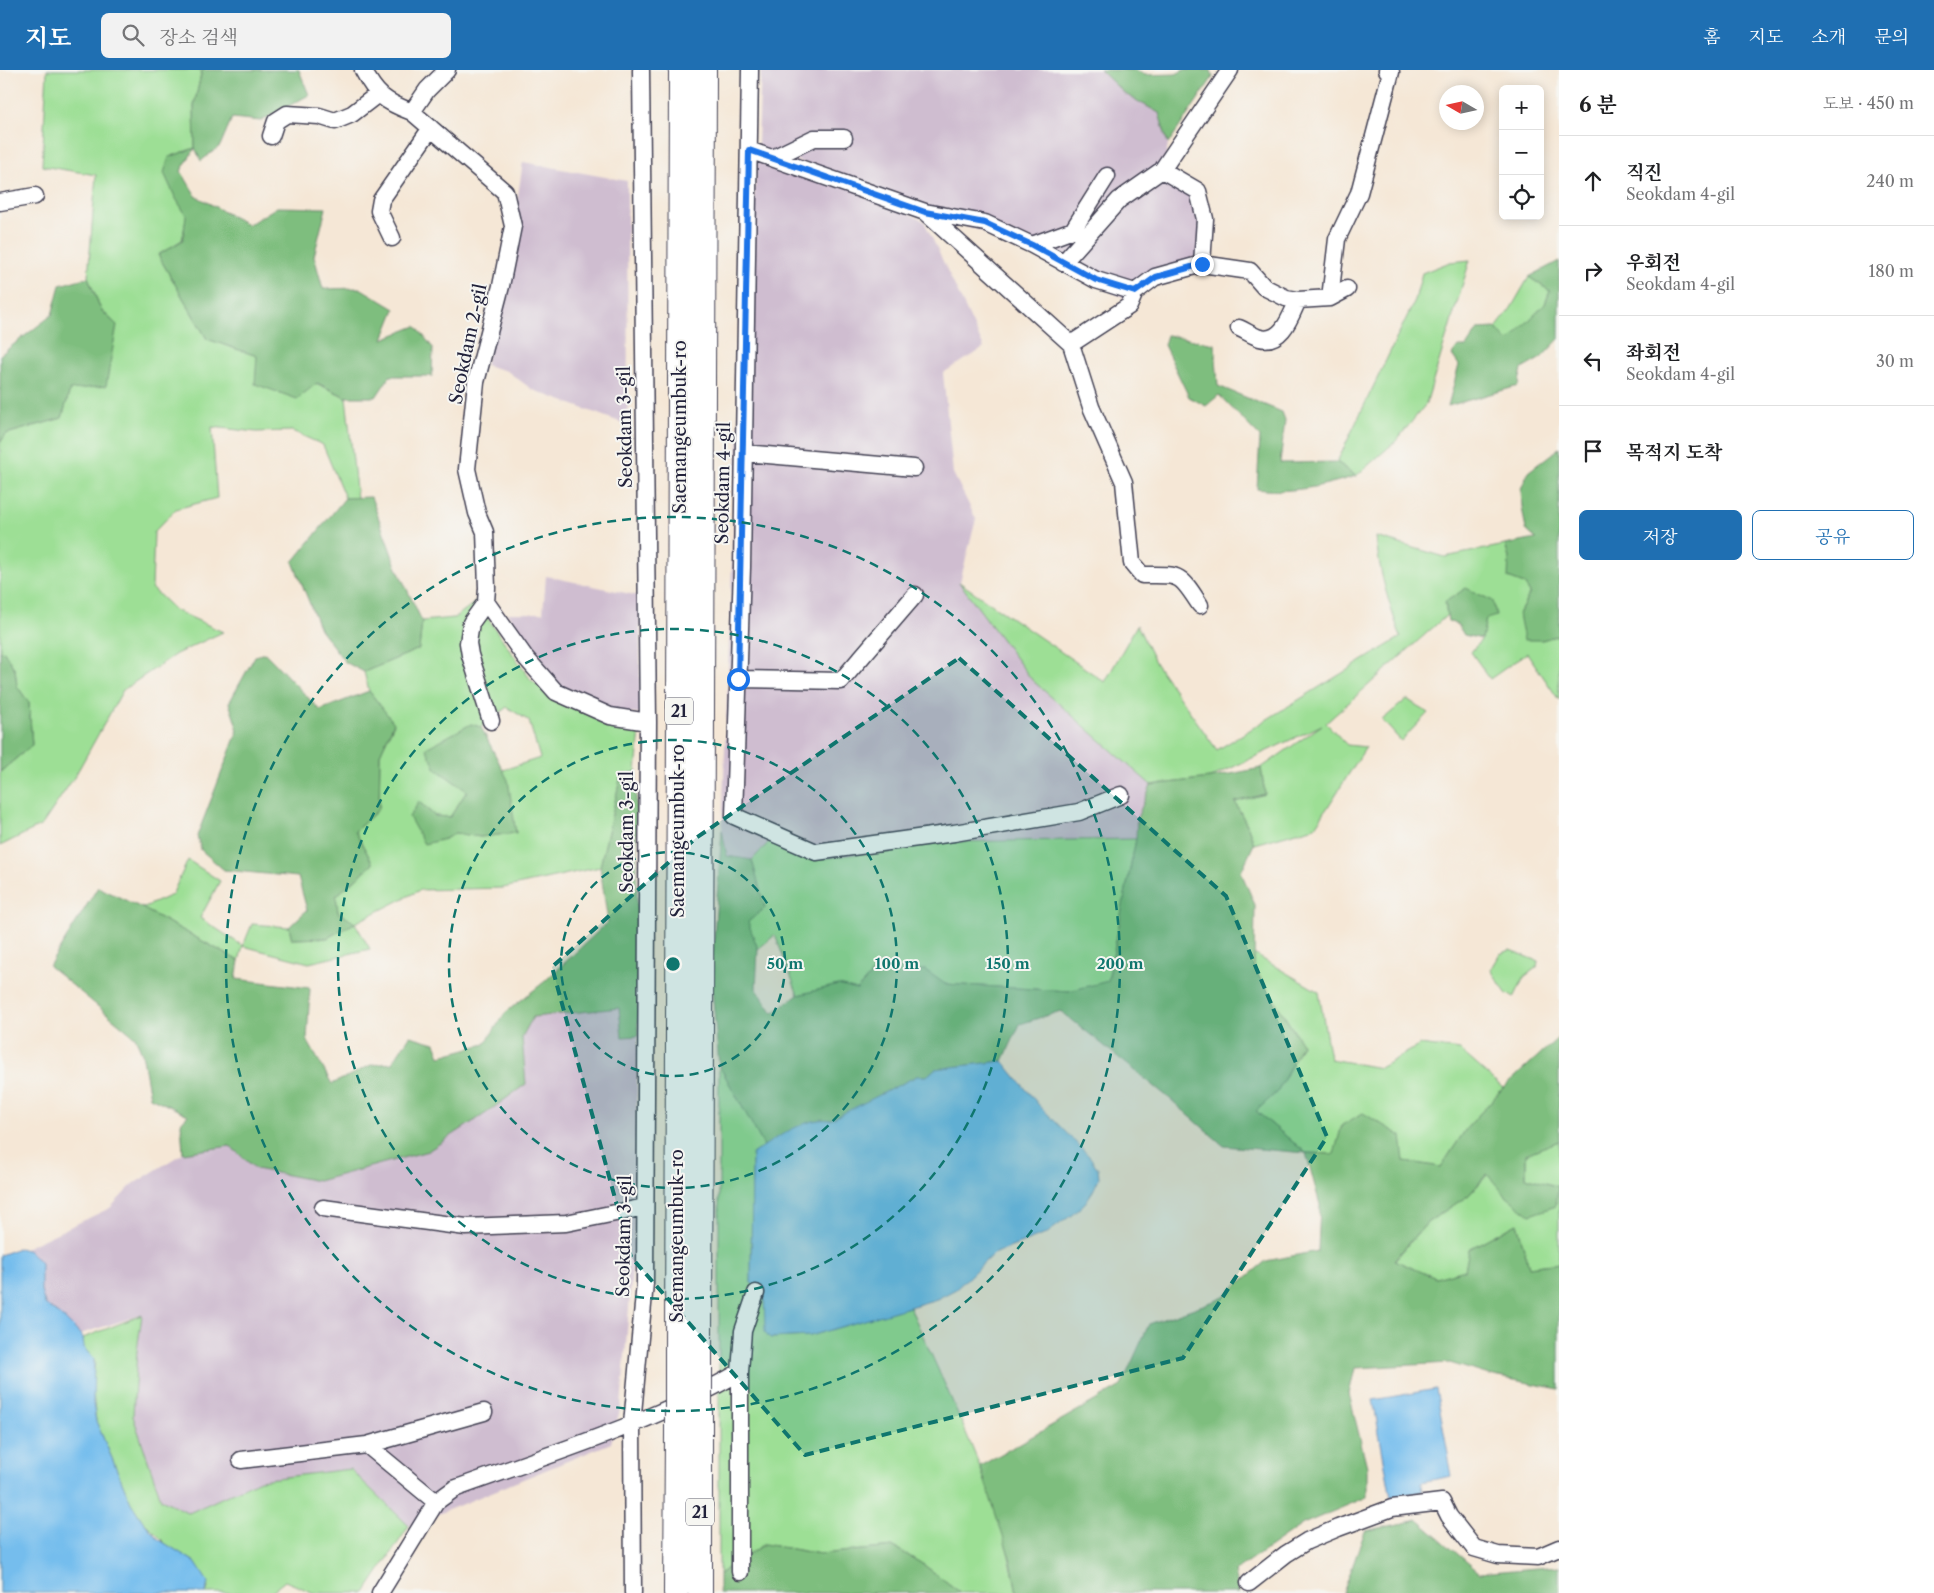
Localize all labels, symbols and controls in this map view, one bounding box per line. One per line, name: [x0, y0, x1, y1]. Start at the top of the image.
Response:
search box: [101, 13, 451, 58]
icon: search: [119, 21, 147, 49]
text: 지도: [25, 23, 71, 52]
text: 장소 검색: [159, 26, 238, 49]
text: 홈: [1703, 26, 1721, 48]
text: 지도: [1749, 26, 1783, 48]
text: 소개: [1811, 26, 1846, 48]
text: 문의: [1874, 26, 1909, 48]
north arrow: [1439, 85, 1484, 130]
map controls: [1499, 85, 1544, 220]
button: +: [1499, 85, 1544, 130]
text: 6 분: [1579, 92, 1617, 117]
text: 도보 · 450 m: [1823, 93, 1914, 113]
button: −: [1499, 130, 1544, 175]
text: 직진: [1626, 161, 1663, 184]
icon: ahead: [1579, 167, 1607, 195]
text: 240 m: [1866, 171, 1914, 191]
button: locate: [1499, 175, 1544, 220]
text: Seokdam 4-gil: [1626, 184, 1735, 204]
text: 우회전: [1626, 251, 1681, 274]
route end: [1191, 253, 1214, 276]
icon: right: [1579, 257, 1607, 285]
text: 180 m: [1868, 261, 1914, 281]
text: Seokdam 4-gil: [1626, 274, 1735, 294]
street label: Seokdam 2-gil: [445, 282, 491, 406]
street label: Saemangeumbuk-ro: [669, 340, 691, 514]
text: 좌회전: [1626, 341, 1681, 364]
icon: left: [1579, 347, 1607, 375]
text: 30 m: [1876, 351, 1914, 371]
text: Seokdam 4-gil: [1626, 364, 1735, 384]
street label: Seokdam 3-gil: [613, 366, 637, 488]
street label: Seokdam 4-gil: [711, 422, 735, 544]
icon: arrive: [1579, 437, 1607, 465]
text: 목적지 도착: [1626, 441, 1723, 464]
button: 저장: [1579, 510, 1742, 560]
button: 공유: [1752, 510, 1914, 560]
route start: [727, 668, 750, 691]
road number: 21: [665, 697, 693, 724]
street label: Saemangeumbuk-ro: [667, 744, 689, 918]
street label: Seokdam 3-gil: [616, 771, 638, 893]
text: 50 m: [767, 954, 803, 973]
text: 100 m: [875, 954, 919, 973]
text: 150 m: [986, 954, 1030, 973]
text: 200 m: [1097, 954, 1143, 973]
centre of rings: [664, 955, 682, 973]
street label: Saemangeumbuk-ro: [666, 1149, 688, 1323]
street label: Seokdam 3-gil: [612, 1175, 636, 1297]
road number: 21: [686, 1498, 714, 1525]

